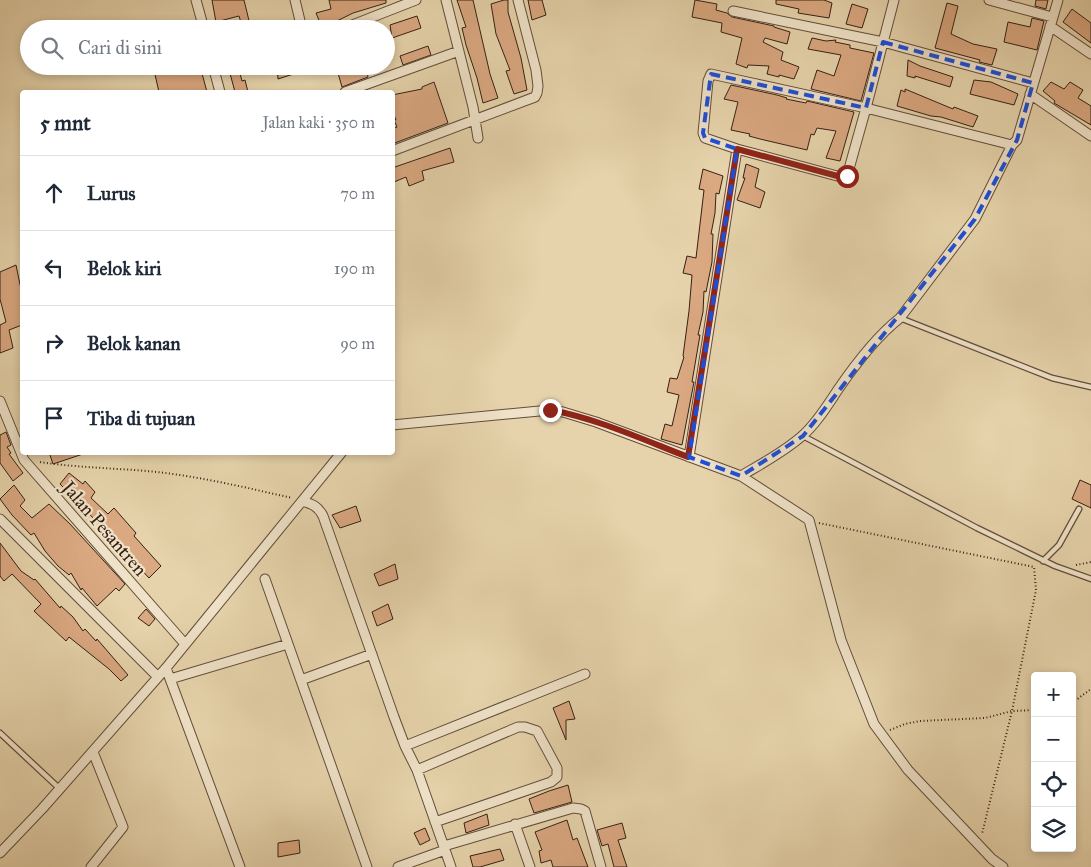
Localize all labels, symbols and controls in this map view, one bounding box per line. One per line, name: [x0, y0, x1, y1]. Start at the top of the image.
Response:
search box: [20, 20, 395, 75]
icon: search: [38, 34, 66, 62]
text: Cari di sini: [78, 36, 162, 59]
text: 5 mnt: [40, 110, 91, 136]
text: Jalan kaki · 350 m: [263, 113, 375, 132]
route start: [836, 165, 859, 188]
icon: ahead: [40, 179, 68, 207]
text: Lurus: [87, 182, 135, 205]
text: 70 m: [340, 184, 375, 203]
icon: left: [40, 254, 68, 282]
text: Belok kiri: [87, 257, 161, 280]
text: 190 m: [334, 259, 375, 278]
icon: right: [40, 329, 68, 357]
text: Belok kanan: [87, 332, 181, 355]
text: 90 m: [340, 334, 375, 353]
route end: [539, 399, 562, 422]
icon: arrive: [40, 404, 68, 432]
text: Tiba di tujuan: [87, 407, 195, 430]
street label: Jalan Pesantren: [55, 475, 152, 581]
map controls: [1031, 672, 1076, 852]
button: +: [1031, 672, 1076, 717]
button: −: [1031, 717, 1076, 762]
button: locate: [1031, 762, 1076, 807]
button: layers: [1031, 807, 1076, 852]

